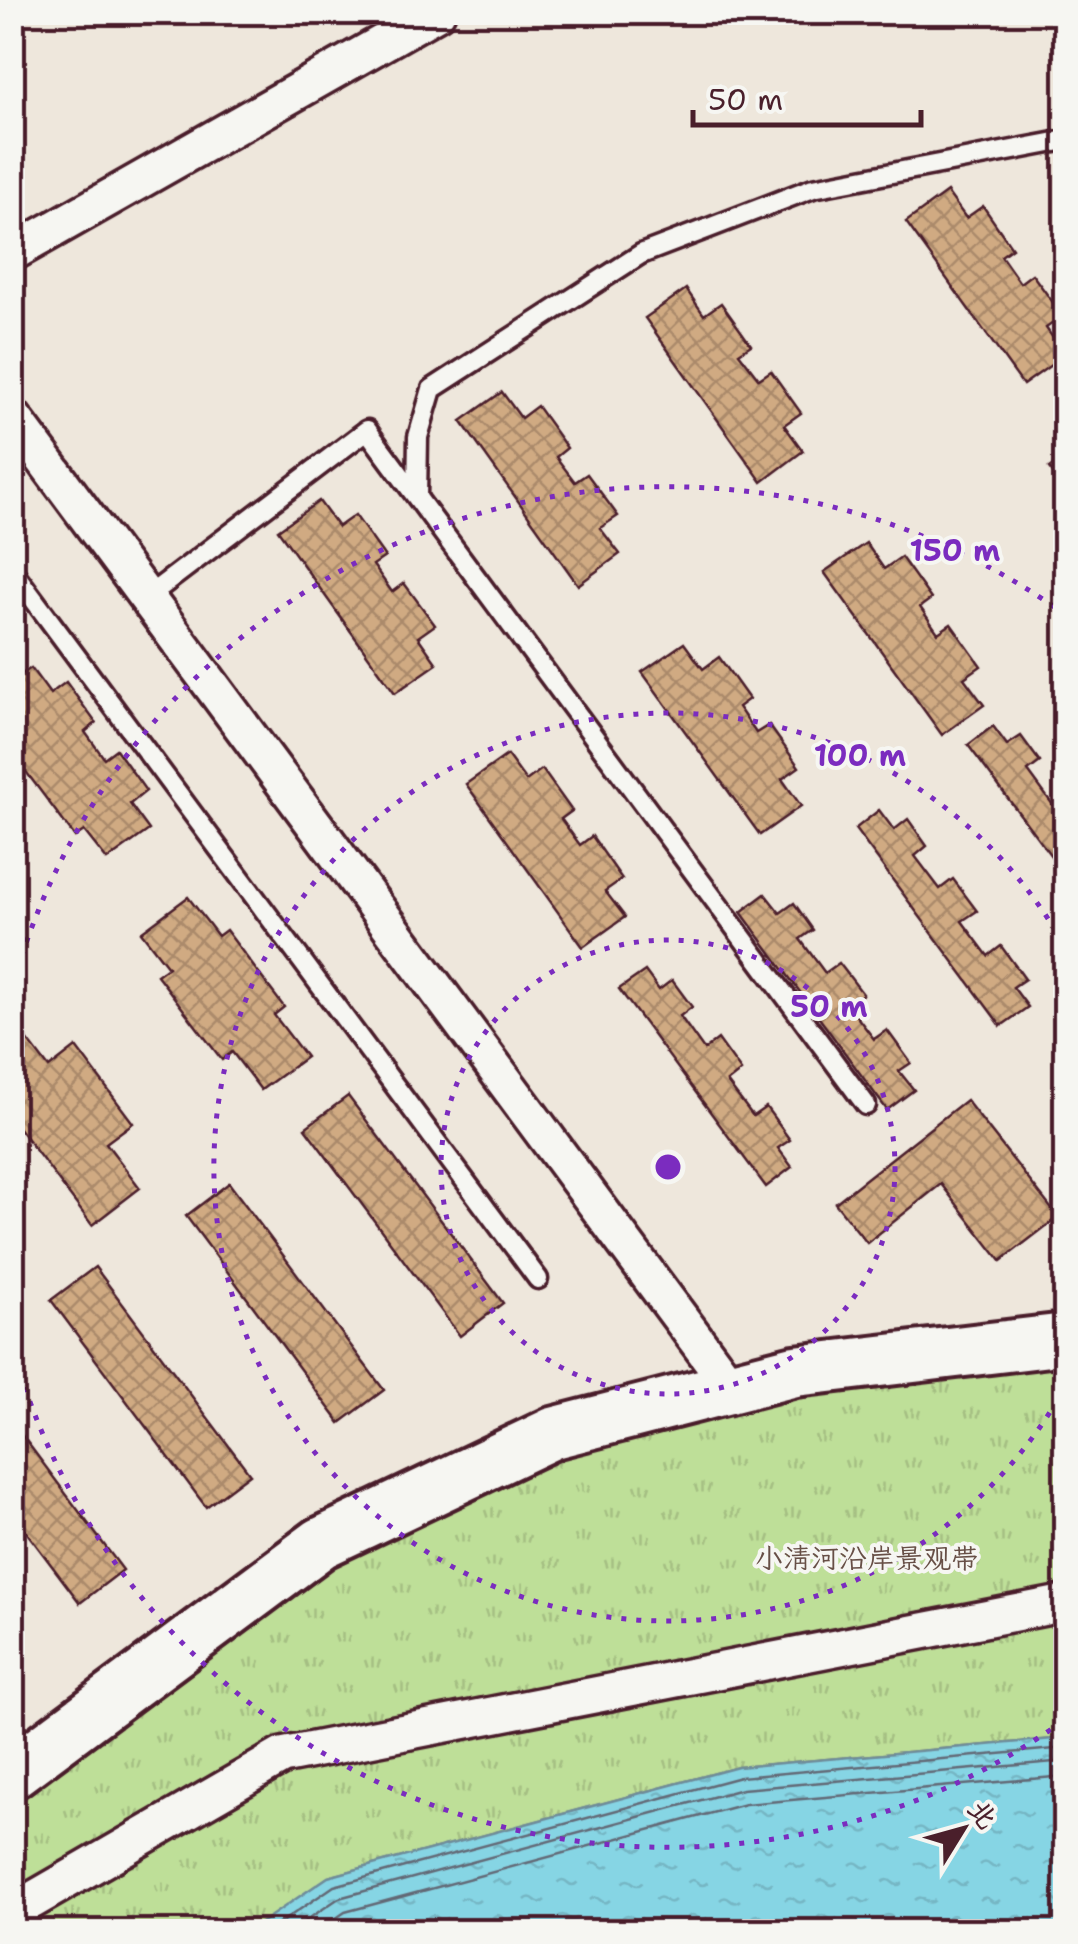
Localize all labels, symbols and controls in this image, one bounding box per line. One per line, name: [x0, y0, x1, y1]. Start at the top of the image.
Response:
scale bar: [693, 65, 920, 127]
text: 50 m: [708, 79, 783, 120]
text: 150 m: [910, 530, 1000, 571]
text: 100 m: [814, 735, 906, 776]
text: 50 m: [790, 986, 868, 1027]
centre of rings: [650, 1149, 686, 1185]
park label: 小清河沿岸景观带: [755, 1539, 979, 1577]
north arrow: [913, 1779, 1013, 1879]
text: 北: [959, 1791, 1007, 1837]

